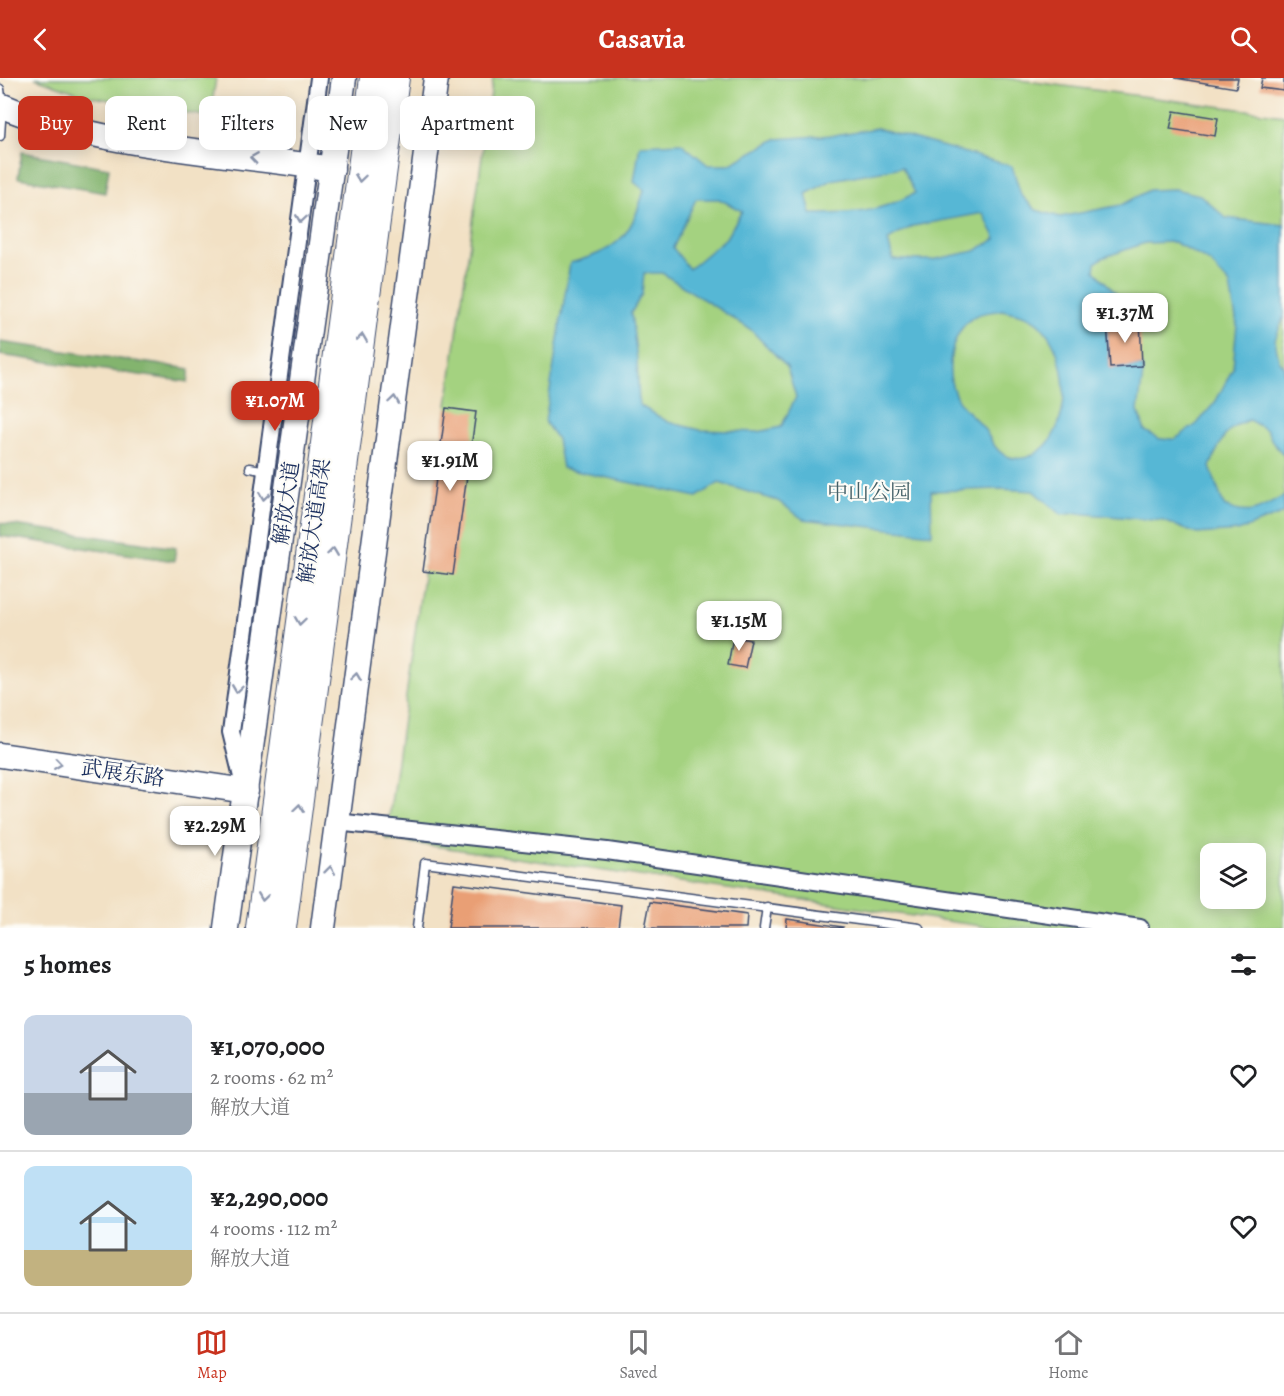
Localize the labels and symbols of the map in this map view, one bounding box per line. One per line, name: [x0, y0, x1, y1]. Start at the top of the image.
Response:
one-way arrow: [249, 153, 258, 165]
one-way arrow: [354, 173, 366, 182]
one-way arrow: [296, 215, 308, 224]
pin: ¥1.37M: [1076, 293, 1174, 344]
one-way arrow: [355, 333, 367, 342]
pin: ¥1.07M: [226, 381, 324, 432]
one-way arrow: [388, 396, 400, 405]
pin: ¥1.91M: [401, 441, 499, 492]
street label: 解放大道高架: [291, 457, 337, 585]
street label: 解放大道: [266, 459, 306, 547]
park label: 中山公园: [827, 478, 911, 506]
one-way arrow: [258, 491, 270, 500]
one-way arrow: [326, 547, 339, 556]
pin: ¥1.15M: [690, 601, 788, 652]
one-way arrow: [294, 616, 307, 625]
one-way arrow: [349, 672, 361, 681]
one-way arrow: [231, 684, 243, 694]
street label: 武展东路: [79, 753, 167, 793]
one-way arrow: [53, 757, 62, 769]
one-way arrow: [293, 803, 305, 812]
pin: ¥2.29M: [166, 806, 264, 857]
one-way arrow: [323, 865, 336, 874]
one-way arrow: [257, 892, 269, 902]

